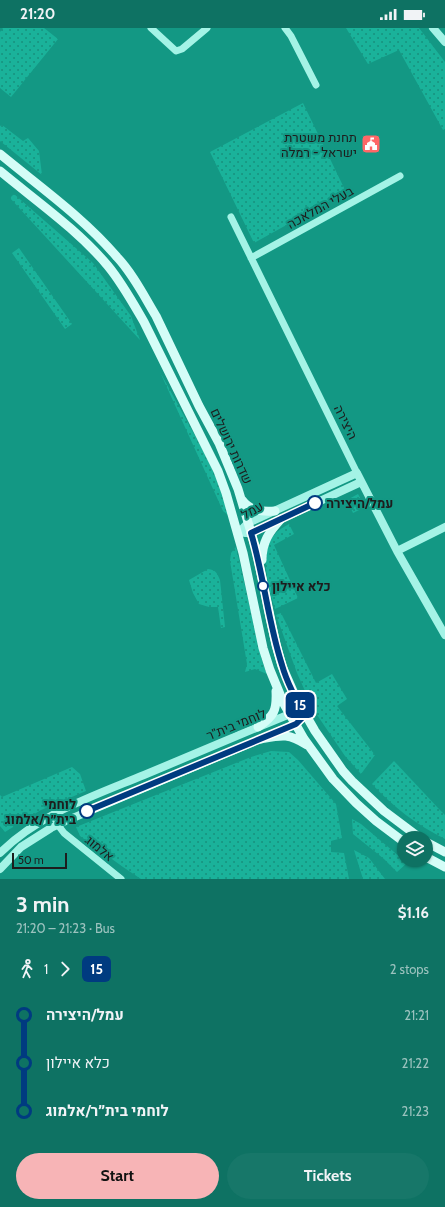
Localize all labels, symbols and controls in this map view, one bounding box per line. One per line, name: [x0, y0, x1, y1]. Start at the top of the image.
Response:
text: 21:20: [20, 5, 55, 23]
place label: תחנת משטרת ישראל - רמלה: [281, 129, 357, 160]
public building icon: תחנת משטרת ישראל - רמלה: [360, 133, 382, 155]
street label: בעלי המלאכה: [284, 182, 356, 232]
street label: היצירה: [331, 402, 361, 442]
street label: שדרות ירושלים: [207, 406, 257, 486]
marker: עמל/היצירה: [307, 495, 323, 511]
place label: עמל/היצירה: [326, 495, 393, 511]
street label: עמל: [238, 498, 266, 522]
place label: כלא איילון: [272, 578, 331, 594]
marker: כלא איילון: [257, 580, 269, 592]
line badge: 15: [282, 692, 318, 718]
text: 15: [294, 696, 306, 714]
street label: לוחמי בית"ר: [204, 705, 268, 743]
place label: לוחמי בית״ר/אלמוג: [5, 796, 76, 827]
marker: לוחמי בית״ר/אלמוג: [79, 803, 95, 819]
map controls: [397, 831, 433, 867]
button: layers: [397, 831, 433, 867]
street label: אלמוג: [82, 832, 118, 864]
scale bar: [12, 851, 67, 870]
text: 50 m: [18, 853, 44, 867]
text: 3 min: [16, 891, 69, 918]
text: $1.16: [398, 904, 429, 922]
text: 21:20 – 21:23 · Bus: [16, 920, 115, 936]
icon: walk: [16, 958, 38, 980]
icon: forward: [54, 958, 76, 980]
text: 15: [90, 960, 103, 978]
text: 1: [44, 961, 48, 977]
text: 2 stops: [390, 961, 429, 977]
text: עמל/היצירה: [46, 1006, 124, 1024]
text: 21:21: [404, 1007, 429, 1023]
text: כלא איילון: [46, 1054, 110, 1072]
text: 21:22: [402, 1055, 429, 1071]
text: לוחמי בית״ר/אלמוג: [46, 1102, 169, 1120]
text: 21:23: [401, 1103, 429, 1119]
button: Start: [16, 1153, 219, 1199]
button: Tickets: [227, 1153, 429, 1199]

